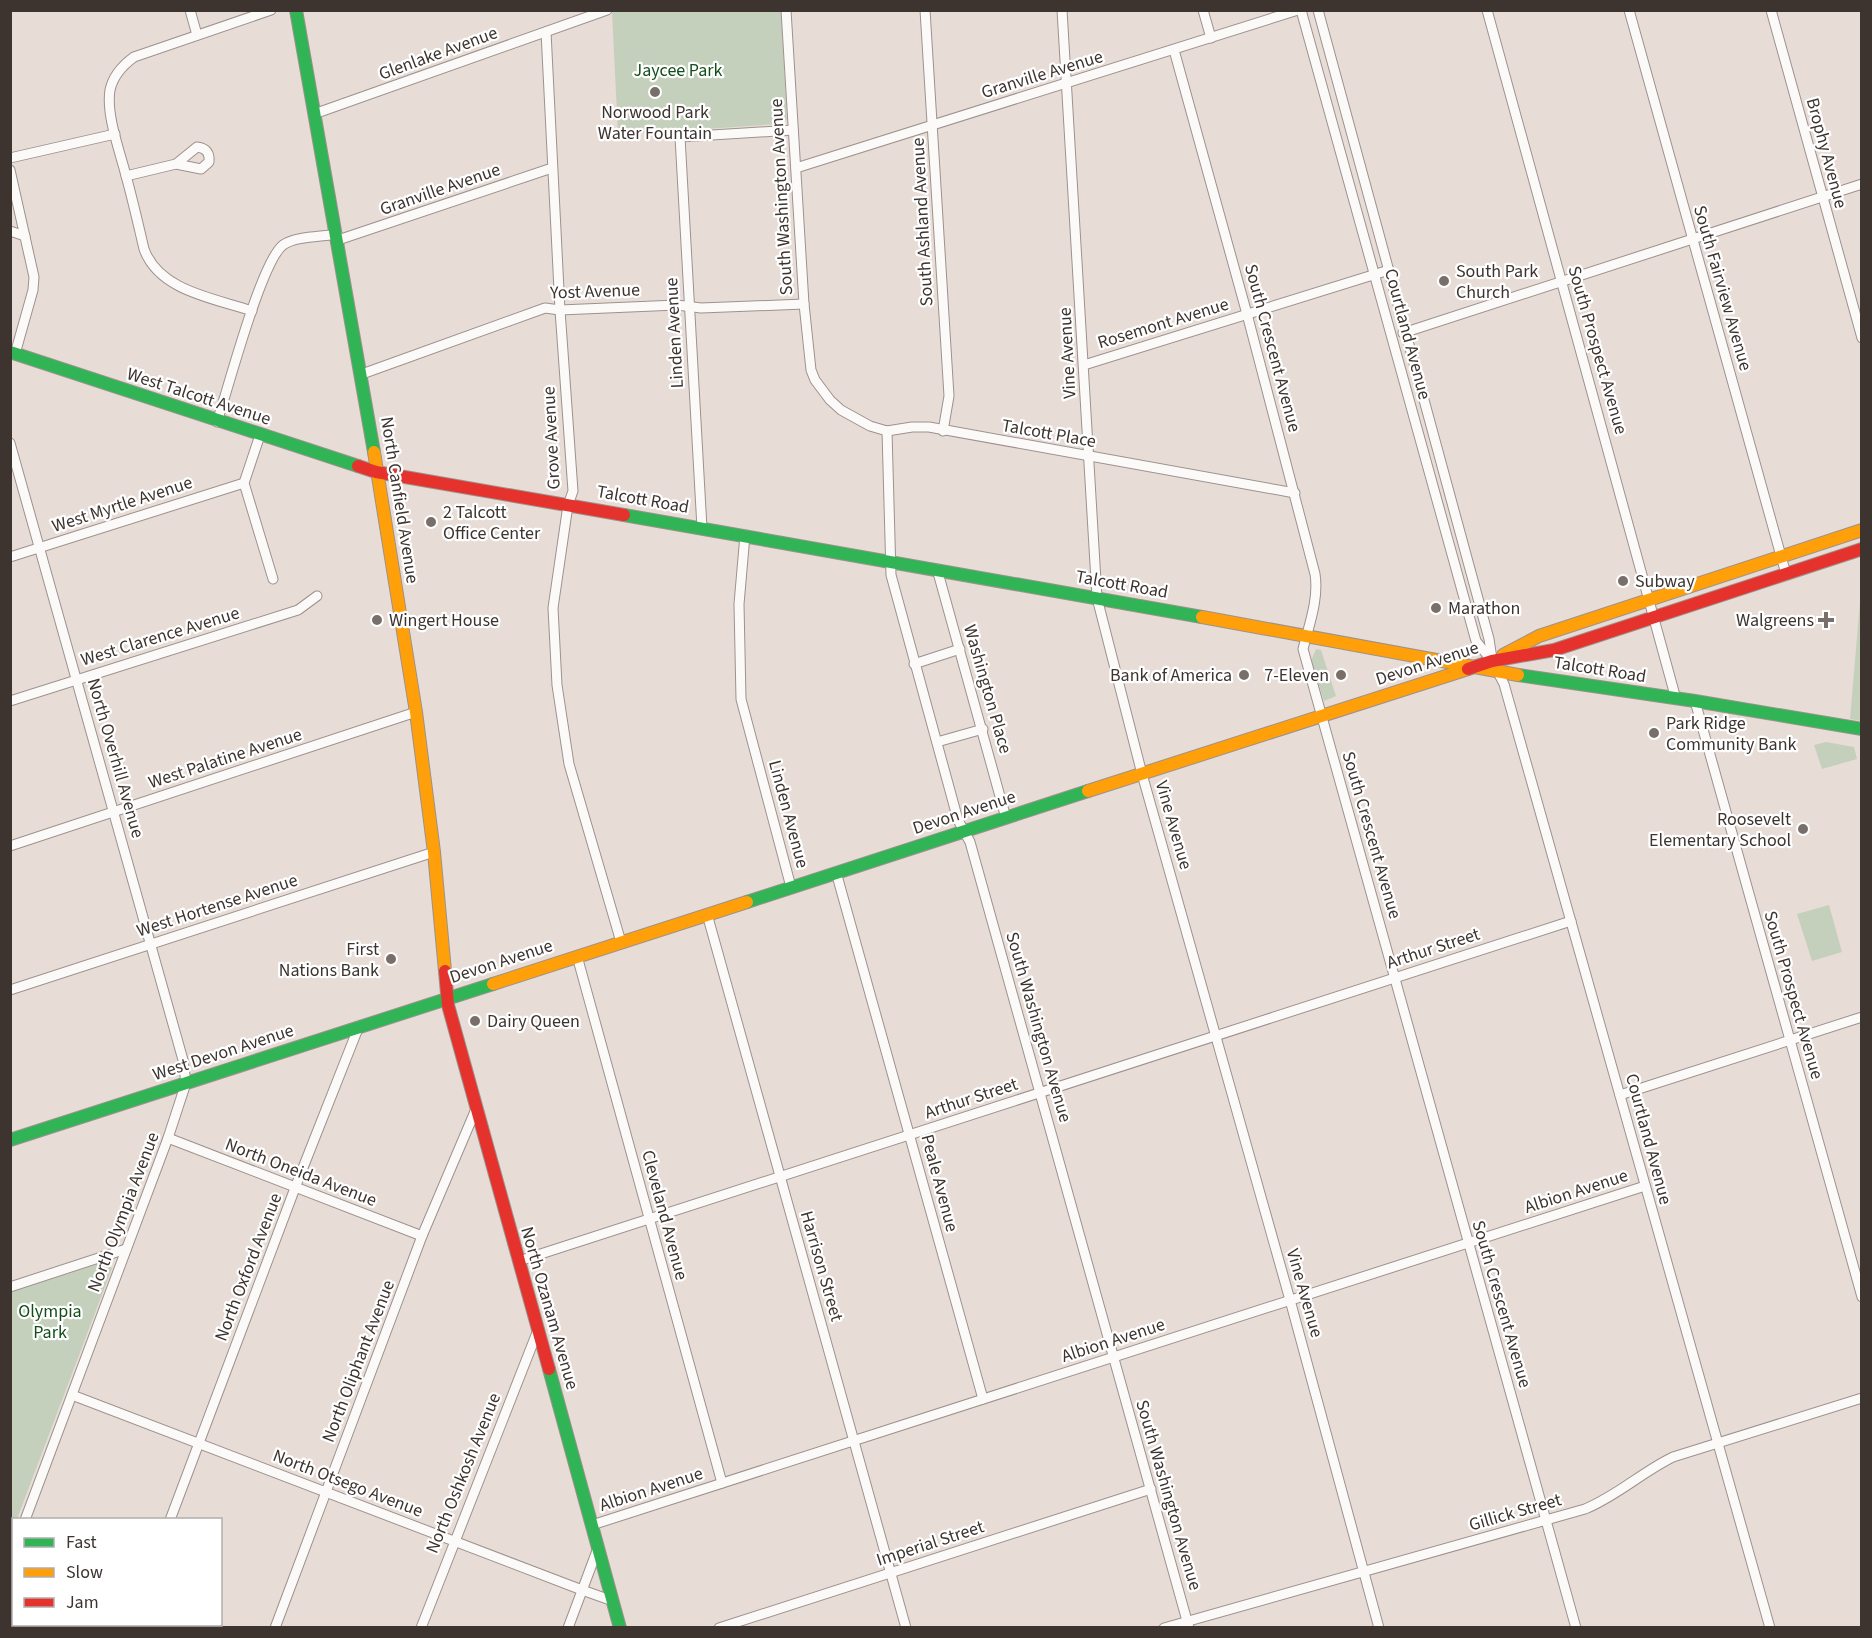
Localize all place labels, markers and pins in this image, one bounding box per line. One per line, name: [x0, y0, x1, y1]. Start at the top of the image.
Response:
marker: Norwood Park Water Fountain: [648, 85, 662, 99]
place label: Norwood Park Water Fountain: [598, 100, 712, 146]
place label: South Park Church: [1456, 259, 1538, 305]
marker: South Park Church: [1437, 274, 1451, 288]
place label: 2 Talcott Office Center: [443, 500, 541, 546]
marker: 2 Talcott Office Center: [424, 515, 438, 529]
place label: Subway: [1635, 569, 1695, 594]
marker: Subway: [1616, 574, 1630, 588]
place label: Marathon: [1448, 596, 1520, 621]
marker: Marathon: [1429, 601, 1443, 615]
place label: Wingert House: [389, 608, 499, 633]
place label: Walgreens: [1736, 608, 1814, 633]
marker: Wingert House: [370, 613, 384, 627]
marker: Walgreens: [1819, 613, 1833, 627]
place label: Bank of America: [1110, 663, 1232, 688]
place label: 7-Eleven: [1264, 663, 1329, 688]
marker: Bank of America: [1237, 668, 1251, 682]
marker: 7-Eleven: [1334, 668, 1348, 682]
place label: Park Ridge Community Bank: [1666, 711, 1797, 757]
marker: Park Ridge Community Bank: [1647, 726, 1661, 740]
place label: Roosevelt Elementary School: [1649, 807, 1791, 853]
marker: Roosevelt Elementary School: [1796, 822, 1810, 836]
place label: First Nations Bank: [279, 937, 379, 983]
marker: First Nations Bank: [384, 952, 398, 966]
place label: Dairy Queen: [487, 1009, 580, 1034]
marker: Dairy Queen: [468, 1014, 482, 1028]

